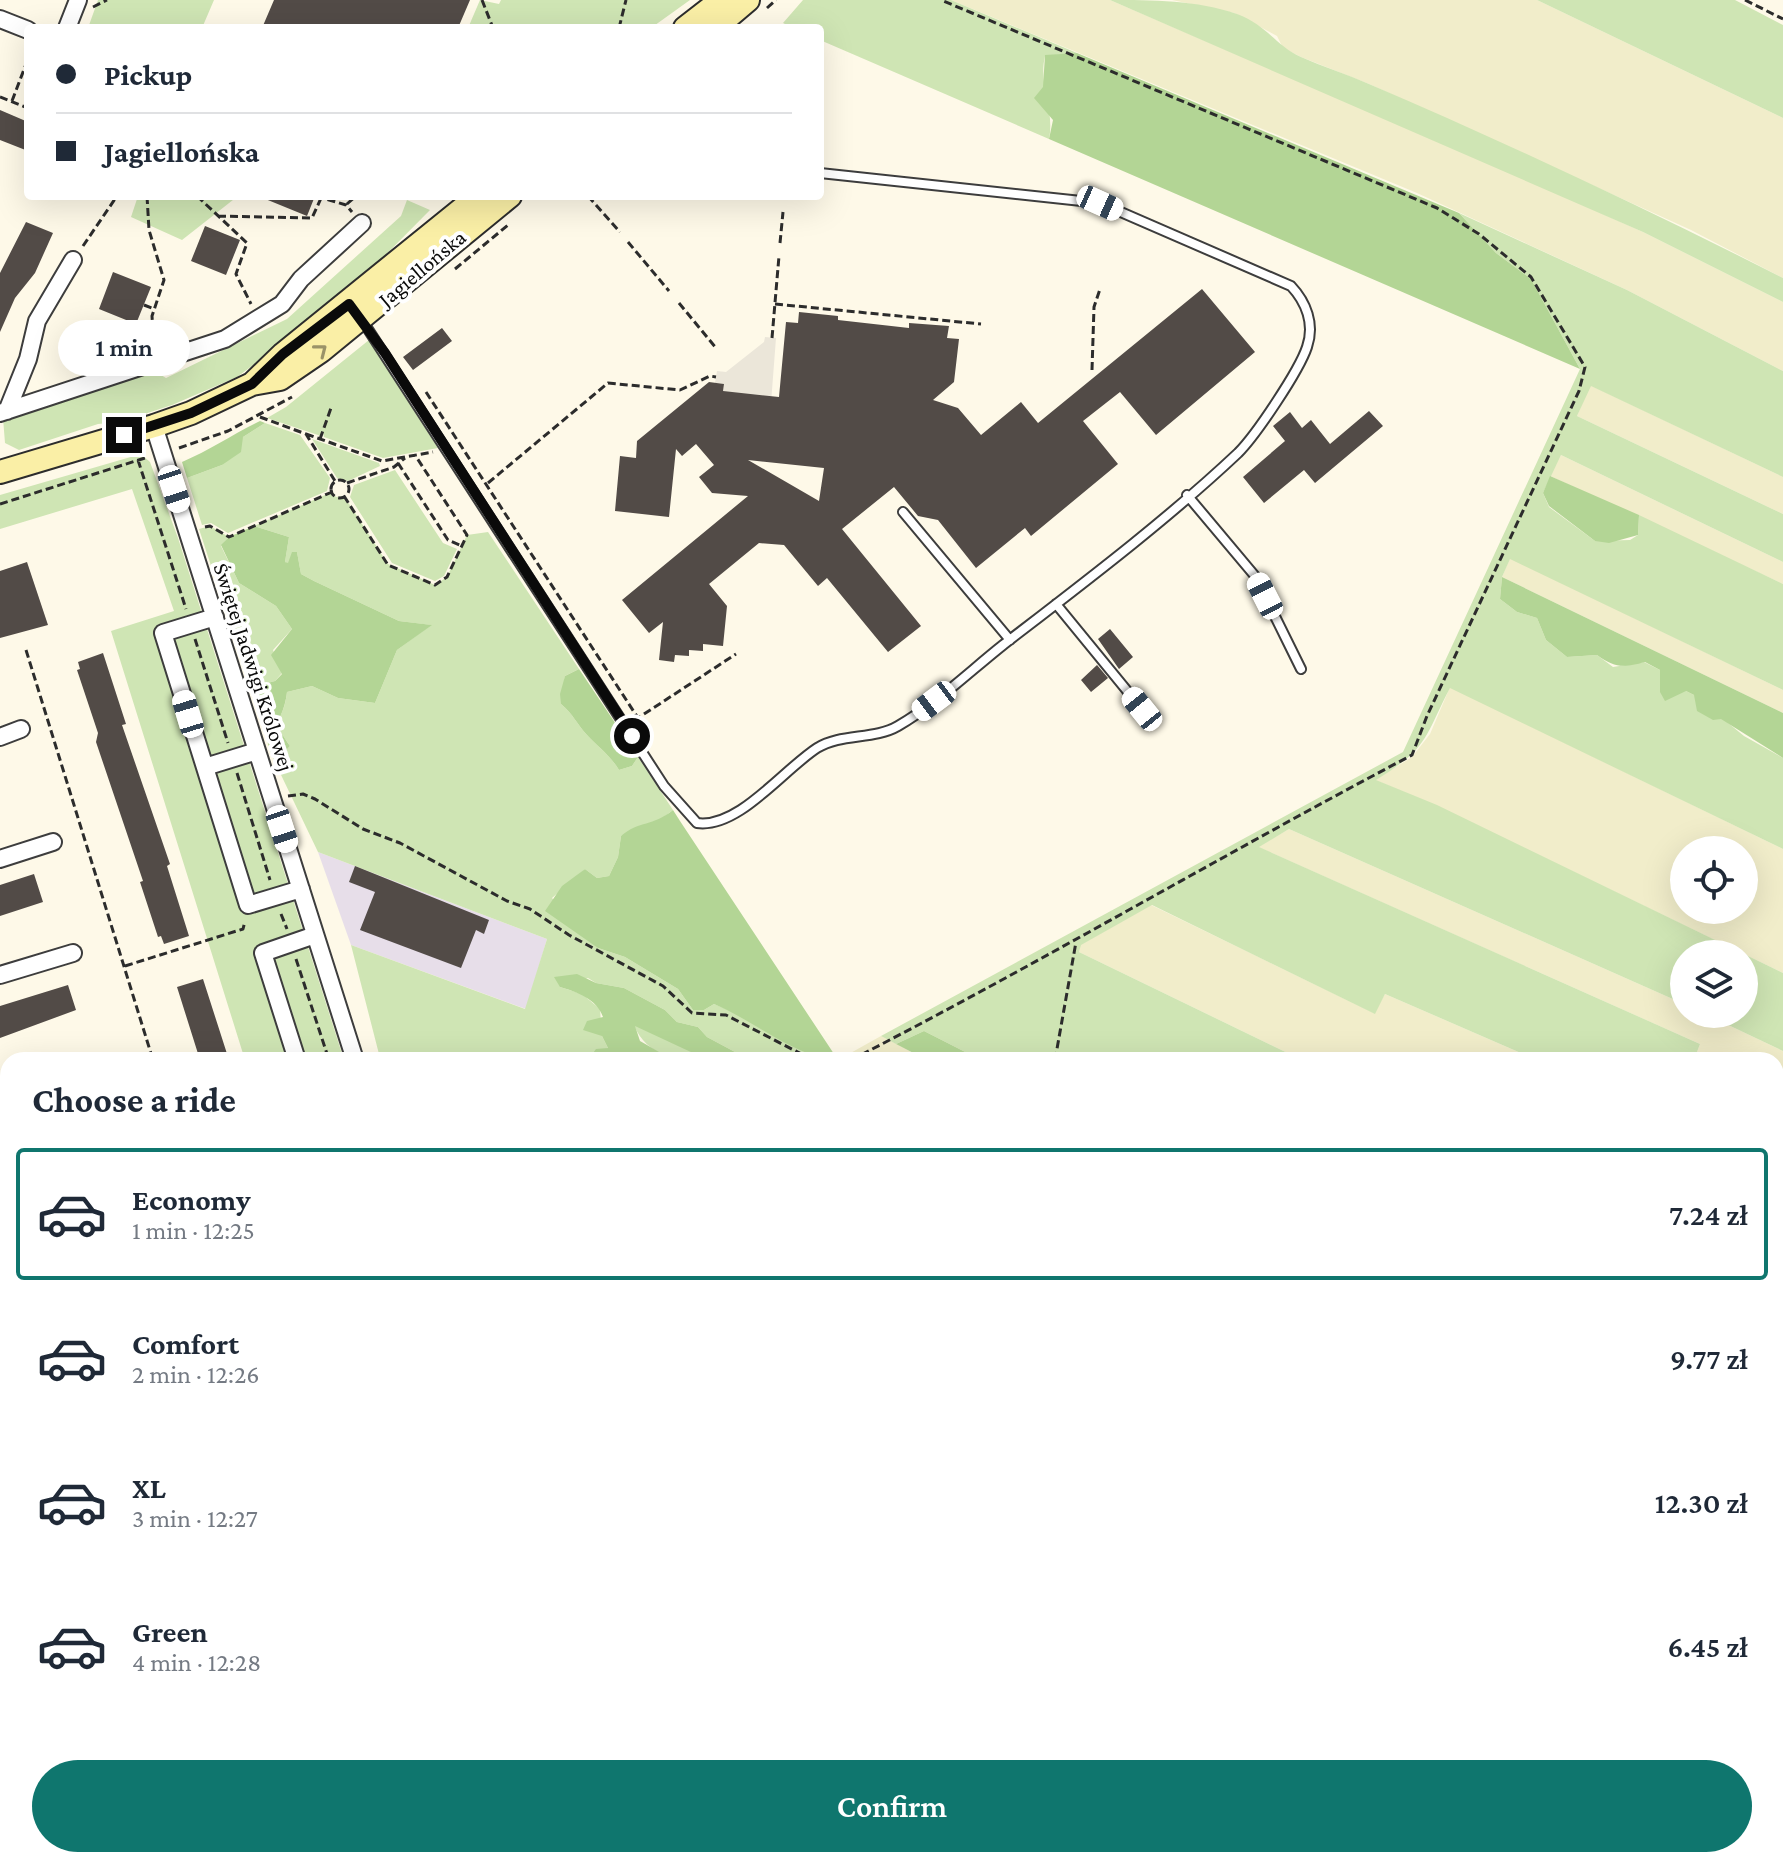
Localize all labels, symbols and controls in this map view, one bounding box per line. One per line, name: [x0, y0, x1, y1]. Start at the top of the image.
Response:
text: Pickup: [104, 58, 192, 91]
text: Jagiellońska: [104, 135, 260, 168]
car: [1073, 182, 1127, 224]
street label: Jagiellońska: [372, 224, 471, 313]
callout: 1 min: [58, 319, 190, 375]
text: 1 min: [95, 333, 153, 362]
one-way arrow: [312, 346, 327, 360]
route end: [106, 417, 142, 453]
car: [155, 462, 193, 516]
street label: Świętej Jadwigi Królowej: [209, 560, 299, 774]
car: [1243, 569, 1287, 623]
car: [908, 677, 960, 725]
car: [1118, 683, 1166, 735]
car: [170, 688, 206, 740]
route start: [614, 718, 650, 754]
car: [263, 802, 301, 856]
map controls: [1670, 836, 1758, 1028]
button: locate: [1670, 836, 1758, 924]
button: layers: [1670, 940, 1758, 1028]
text: Choose a ride: [32, 1080, 236, 1120]
icon: car: [36, 1178, 108, 1250]
text: Economy: [132, 1183, 251, 1216]
text: 7.24 zł: [1669, 1198, 1748, 1231]
text: 1 min · 12:25: [132, 1216, 255, 1245]
icon: car: [36, 1322, 108, 1394]
text: Comfort: [132, 1327, 239, 1360]
text: 9.77 zł: [1670, 1342, 1748, 1375]
text: 2 min · 12:26: [132, 1360, 260, 1389]
icon: car: [36, 1466, 108, 1538]
text: XL: [132, 1471, 166, 1504]
text: 12.30 zł: [1655, 1486, 1748, 1519]
text: 3 min · 12:27: [132, 1504, 258, 1533]
icon: car: [36, 1610, 108, 1682]
text: Green: [132, 1615, 208, 1648]
text: 6.45 zł: [1667, 1630, 1748, 1663]
text: 4 min · 12:28: [132, 1648, 261, 1677]
button: Confirm: [32, 1760, 1752, 1852]

